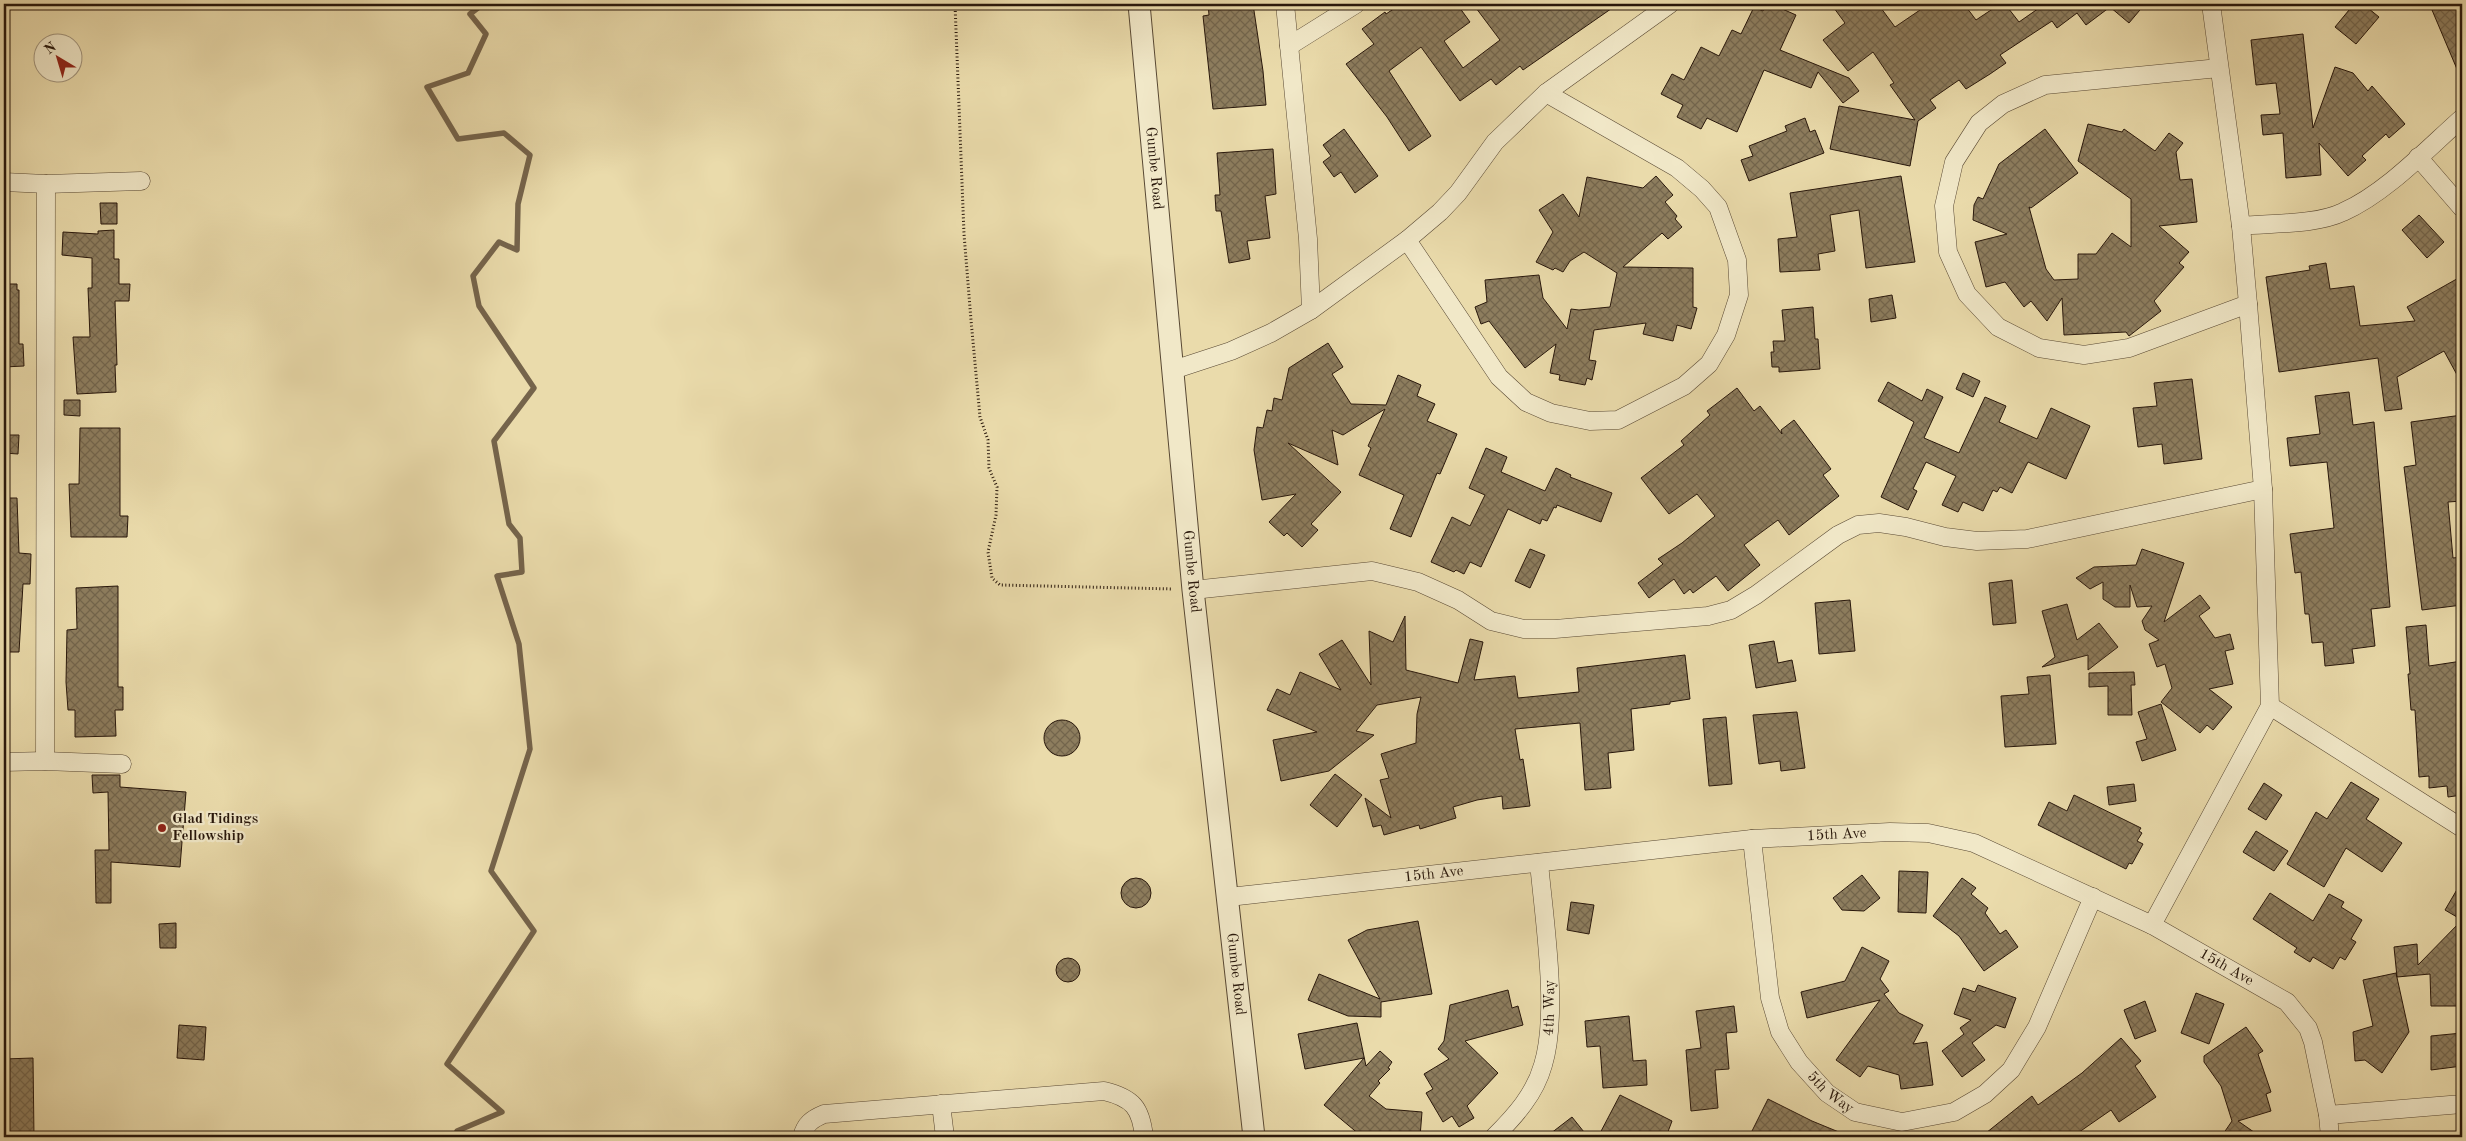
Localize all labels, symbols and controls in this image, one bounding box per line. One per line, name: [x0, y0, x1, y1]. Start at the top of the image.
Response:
north arrow: [32, 32, 82, 82]
text: N: [42, 40, 59, 57]
street label: Gumbe Road: [1143, 126, 1165, 210]
street label: Gumbe Road: [1180, 530, 1203, 614]
place label: Glad Tidings Fellowship: [172, 812, 258, 844]
marker: Glad Tidings Fellowship: [156, 822, 168, 834]
street label: 15th Ave: [1806, 826, 1867, 844]
street label: 15th Ave: [1403, 864, 1464, 885]
street label: Gumbe Road: [1224, 932, 1248, 1016]
street label: 15th Ave: [2197, 946, 2256, 989]
street label: 4th Way: [1541, 979, 1558, 1037]
street label: 5th Way: [1804, 1069, 1856, 1116]

